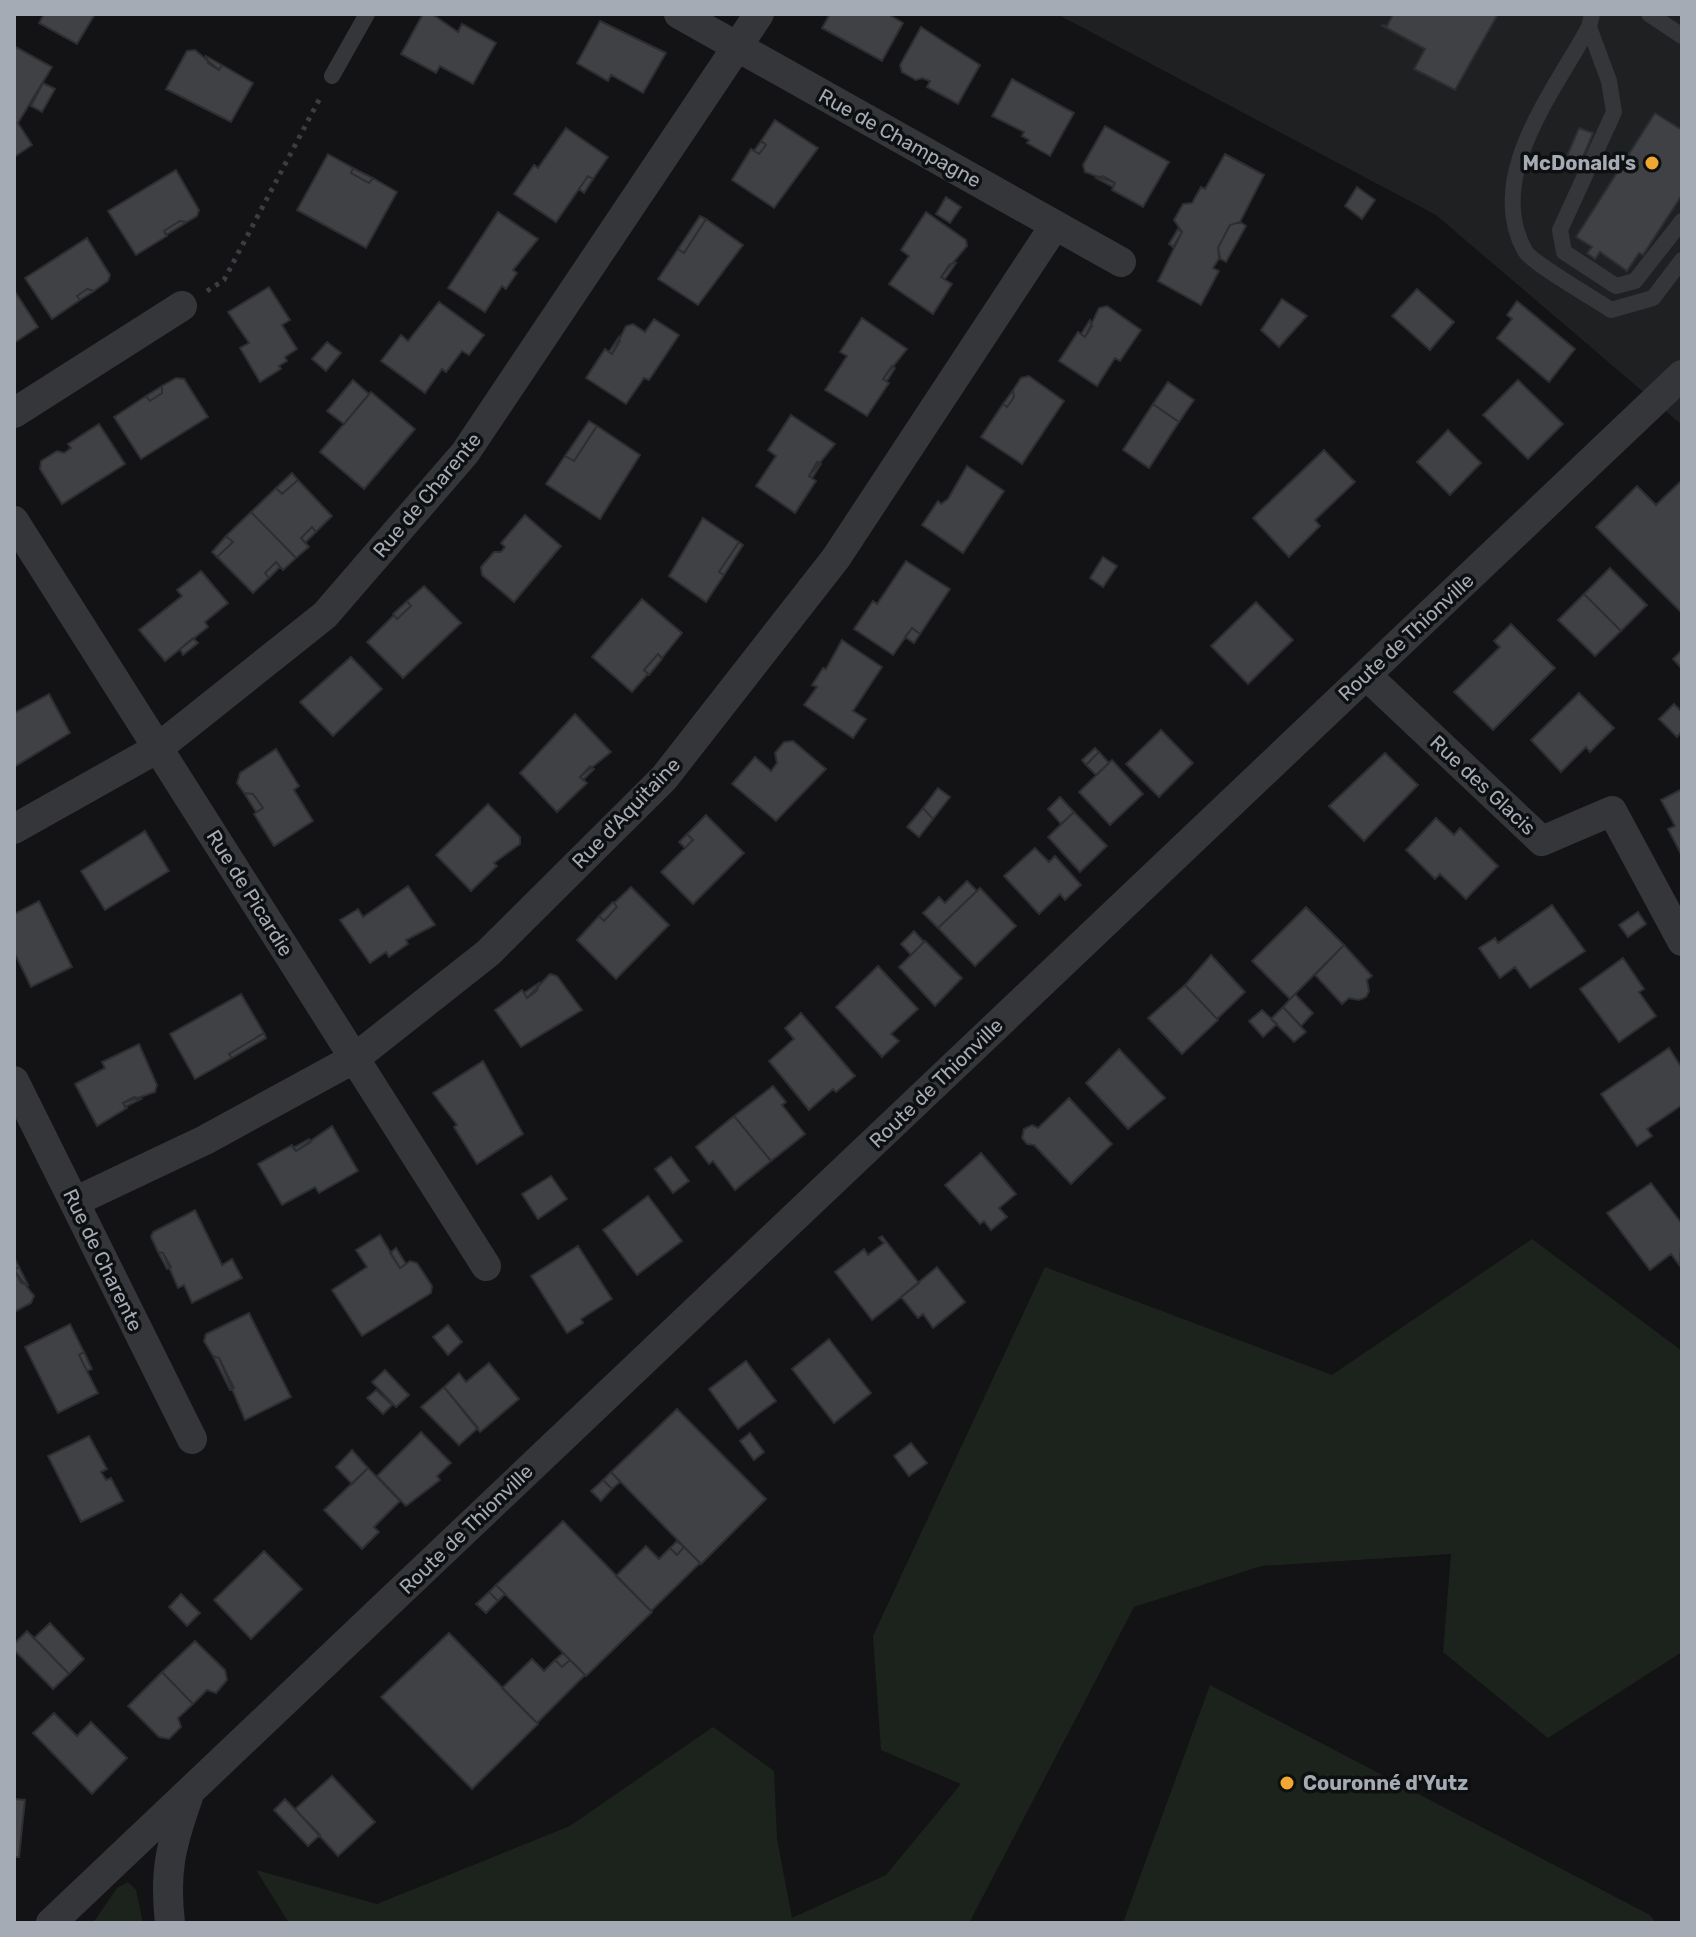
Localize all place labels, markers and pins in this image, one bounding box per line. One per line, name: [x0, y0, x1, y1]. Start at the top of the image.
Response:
place label: McDonald's: [1523, 151, 1636, 175]
marker: McDonald's: [1643, 154, 1661, 172]
place label: Couronné d'Yutz: [1303, 1771, 1468, 1795]
marker: Couronné d'Yutz: [1278, 1774, 1296, 1792]

